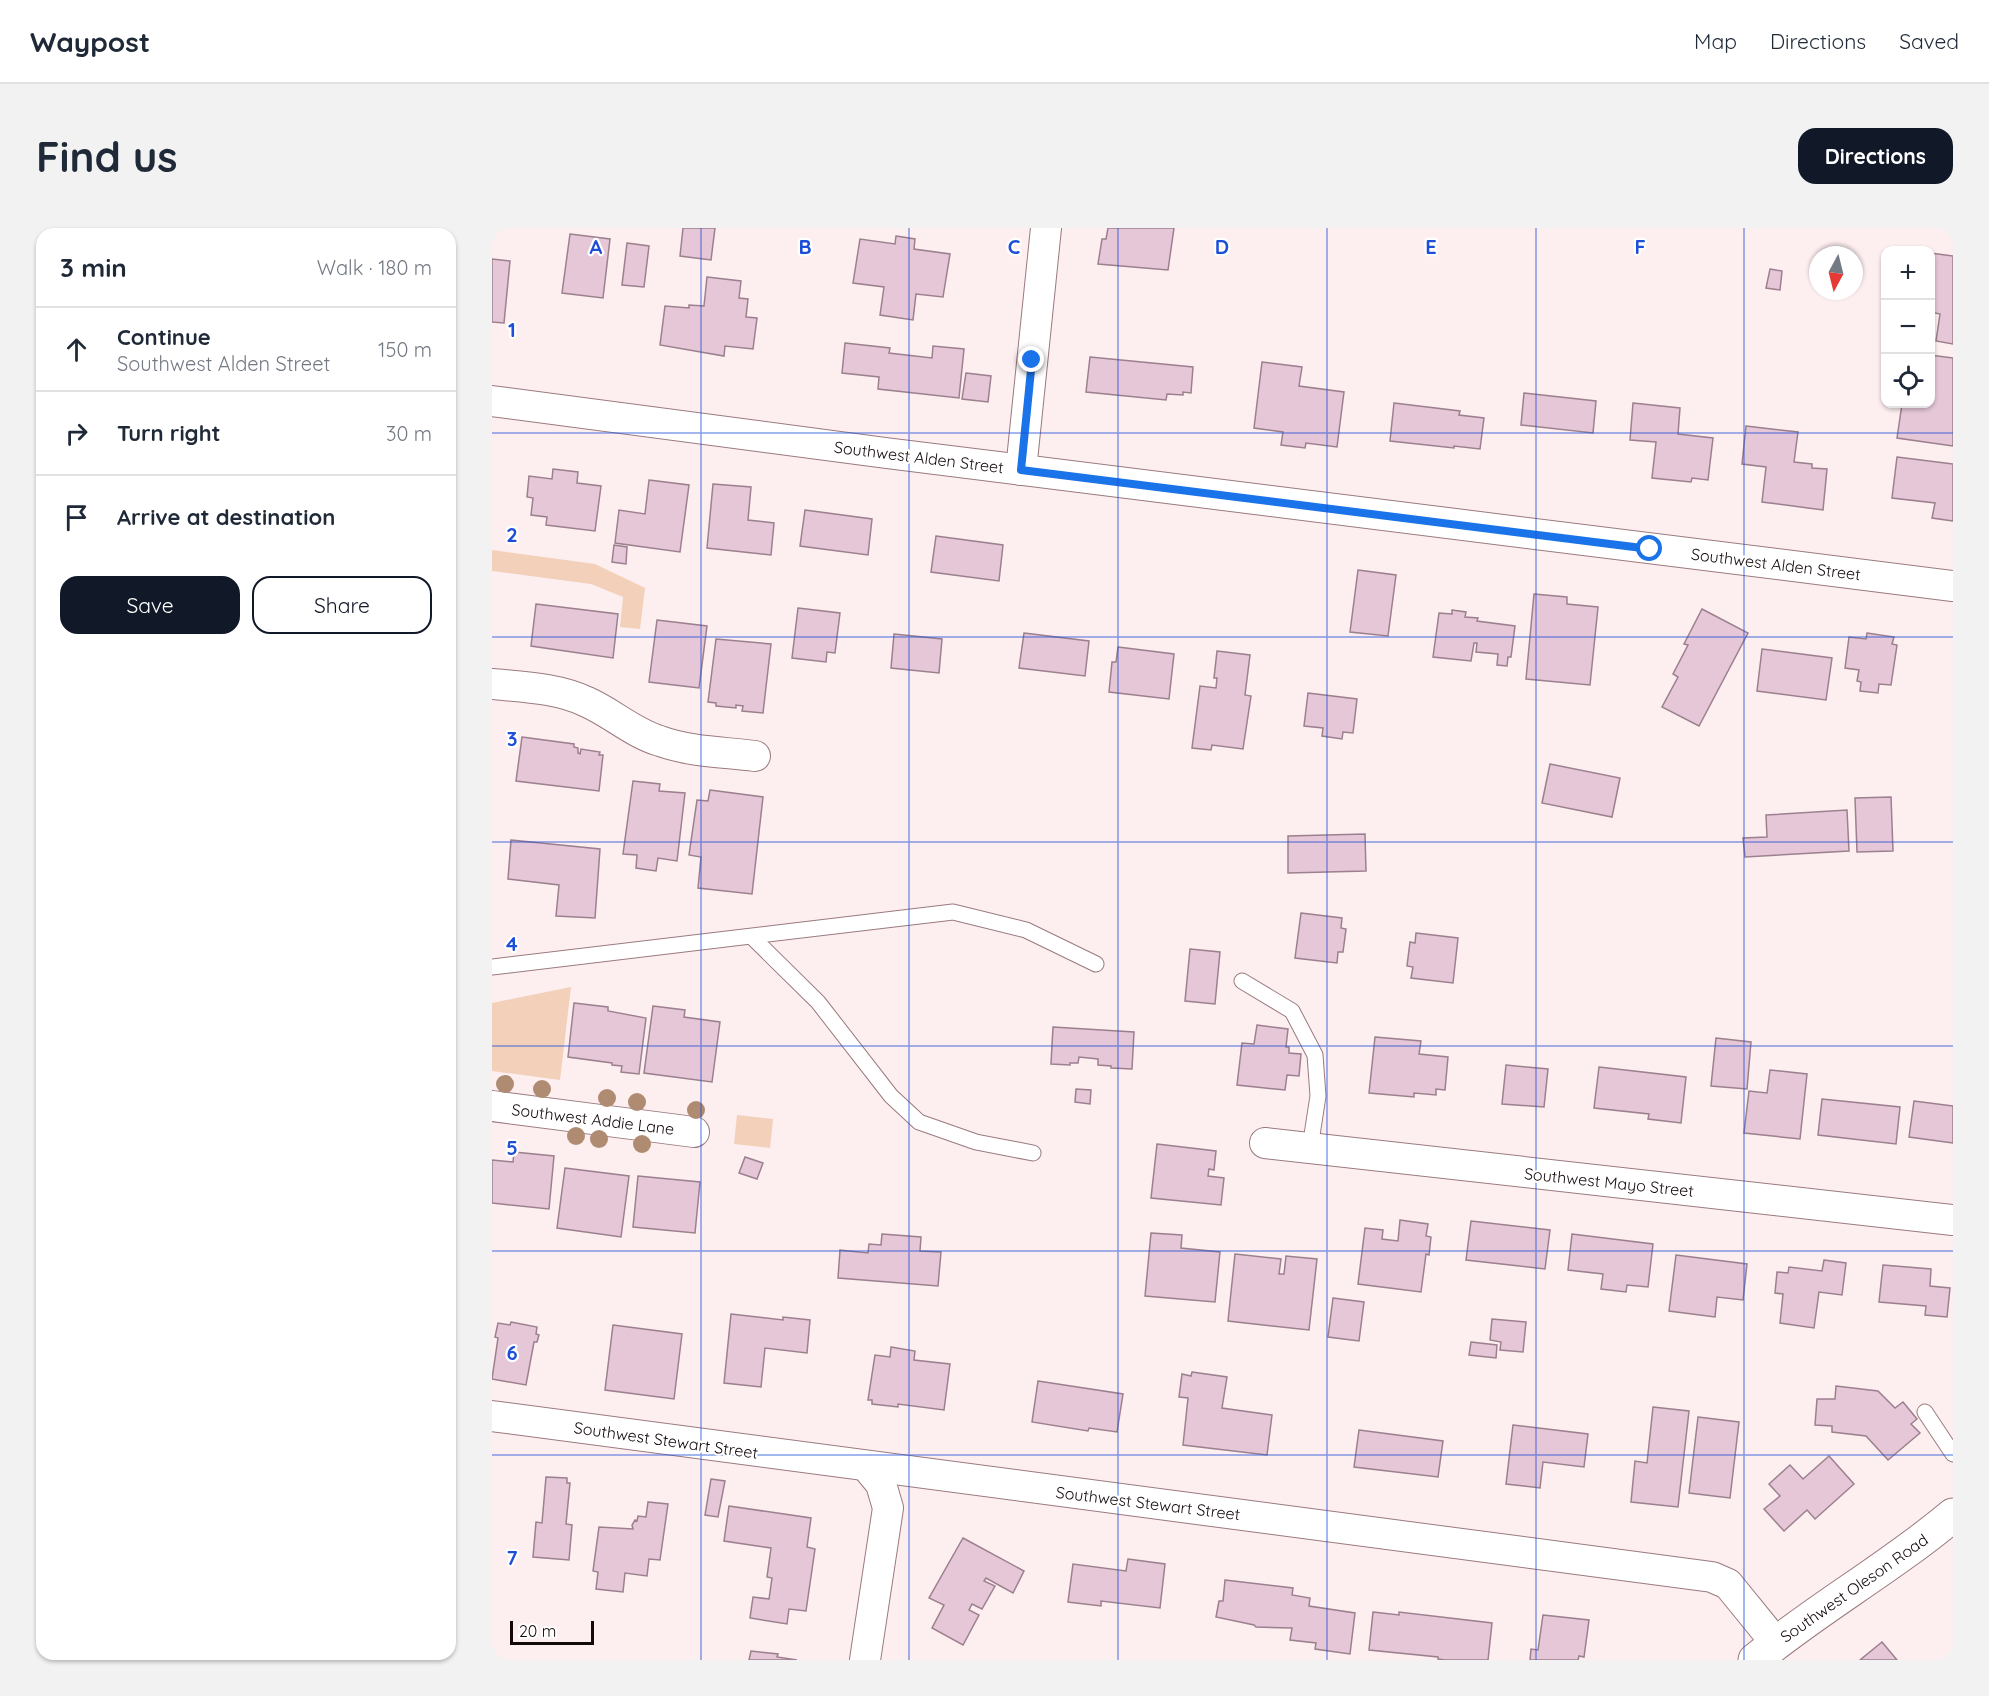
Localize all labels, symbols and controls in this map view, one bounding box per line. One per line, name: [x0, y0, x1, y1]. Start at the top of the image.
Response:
text: Waypost: [30, 24, 150, 59]
text: Map: [1694, 28, 1737, 54]
text: Directions: [1770, 28, 1866, 54]
text: Saved: [1899, 28, 1959, 54]
button: Directions: [1798, 128, 1953, 184]
text: Find us: [36, 130, 178, 183]
text: A: [590, 234, 603, 259]
text: B: [798, 234, 812, 259]
text: C: [1008, 234, 1021, 259]
text: D: [1215, 234, 1229, 259]
text: E: [1425, 234, 1437, 259]
text: F: [1634, 234, 1646, 259]
north arrow: [1809, 246, 1863, 300]
map controls: [1881, 246, 1935, 408]
button: +: [1881, 246, 1935, 300]
text: 3 min: [60, 251, 127, 284]
text: Walk · 180 m: [317, 255, 432, 280]
button: −: [1881, 300, 1935, 354]
text: 1: [508, 317, 516, 342]
text: Continue: [117, 323, 211, 351]
icon: ahead: [60, 333, 93, 366]
text: 150 m: [378, 337, 432, 362]
route end: [1018, 346, 1044, 372]
text: Southwest Alden Street: [117, 351, 330, 376]
button: locate: [1881, 354, 1935, 408]
icon: right: [60, 417, 93, 450]
text: Turn right: [117, 419, 221, 447]
text: 30 m: [386, 421, 432, 446]
street label: Southwest Alden Street: [833, 437, 1005, 477]
icon: arrive: [60, 501, 93, 534]
text: Arrive at destination: [117, 503, 335, 531]
text: 2: [506, 522, 518, 547]
route start: [1636, 535, 1662, 561]
street label: Southwest Alden Street: [1690, 544, 1862, 584]
button: Save: [60, 576, 240, 634]
button: Share: [252, 576, 432, 634]
text: 3: [507, 726, 517, 751]
text: 4: [506, 931, 518, 956]
street label: Southwest Addie Lane: [511, 1099, 675, 1139]
text: 5: [506, 1135, 518, 1160]
street label: Southwest Mayo Street: [1523, 1163, 1695, 1201]
text: 6: [506, 1340, 518, 1365]
street label: Southwest Stewart Street: [573, 1417, 759, 1463]
street label: Southwest Stewart Street: [1055, 1482, 1241, 1524]
street label: Southwest Oleson Road: [1776, 1529, 1932, 1647]
text: 7: [507, 1545, 518, 1570]
scale bar: [510, 1618, 594, 1646]
text: 20 m: [519, 1621, 556, 1641]

